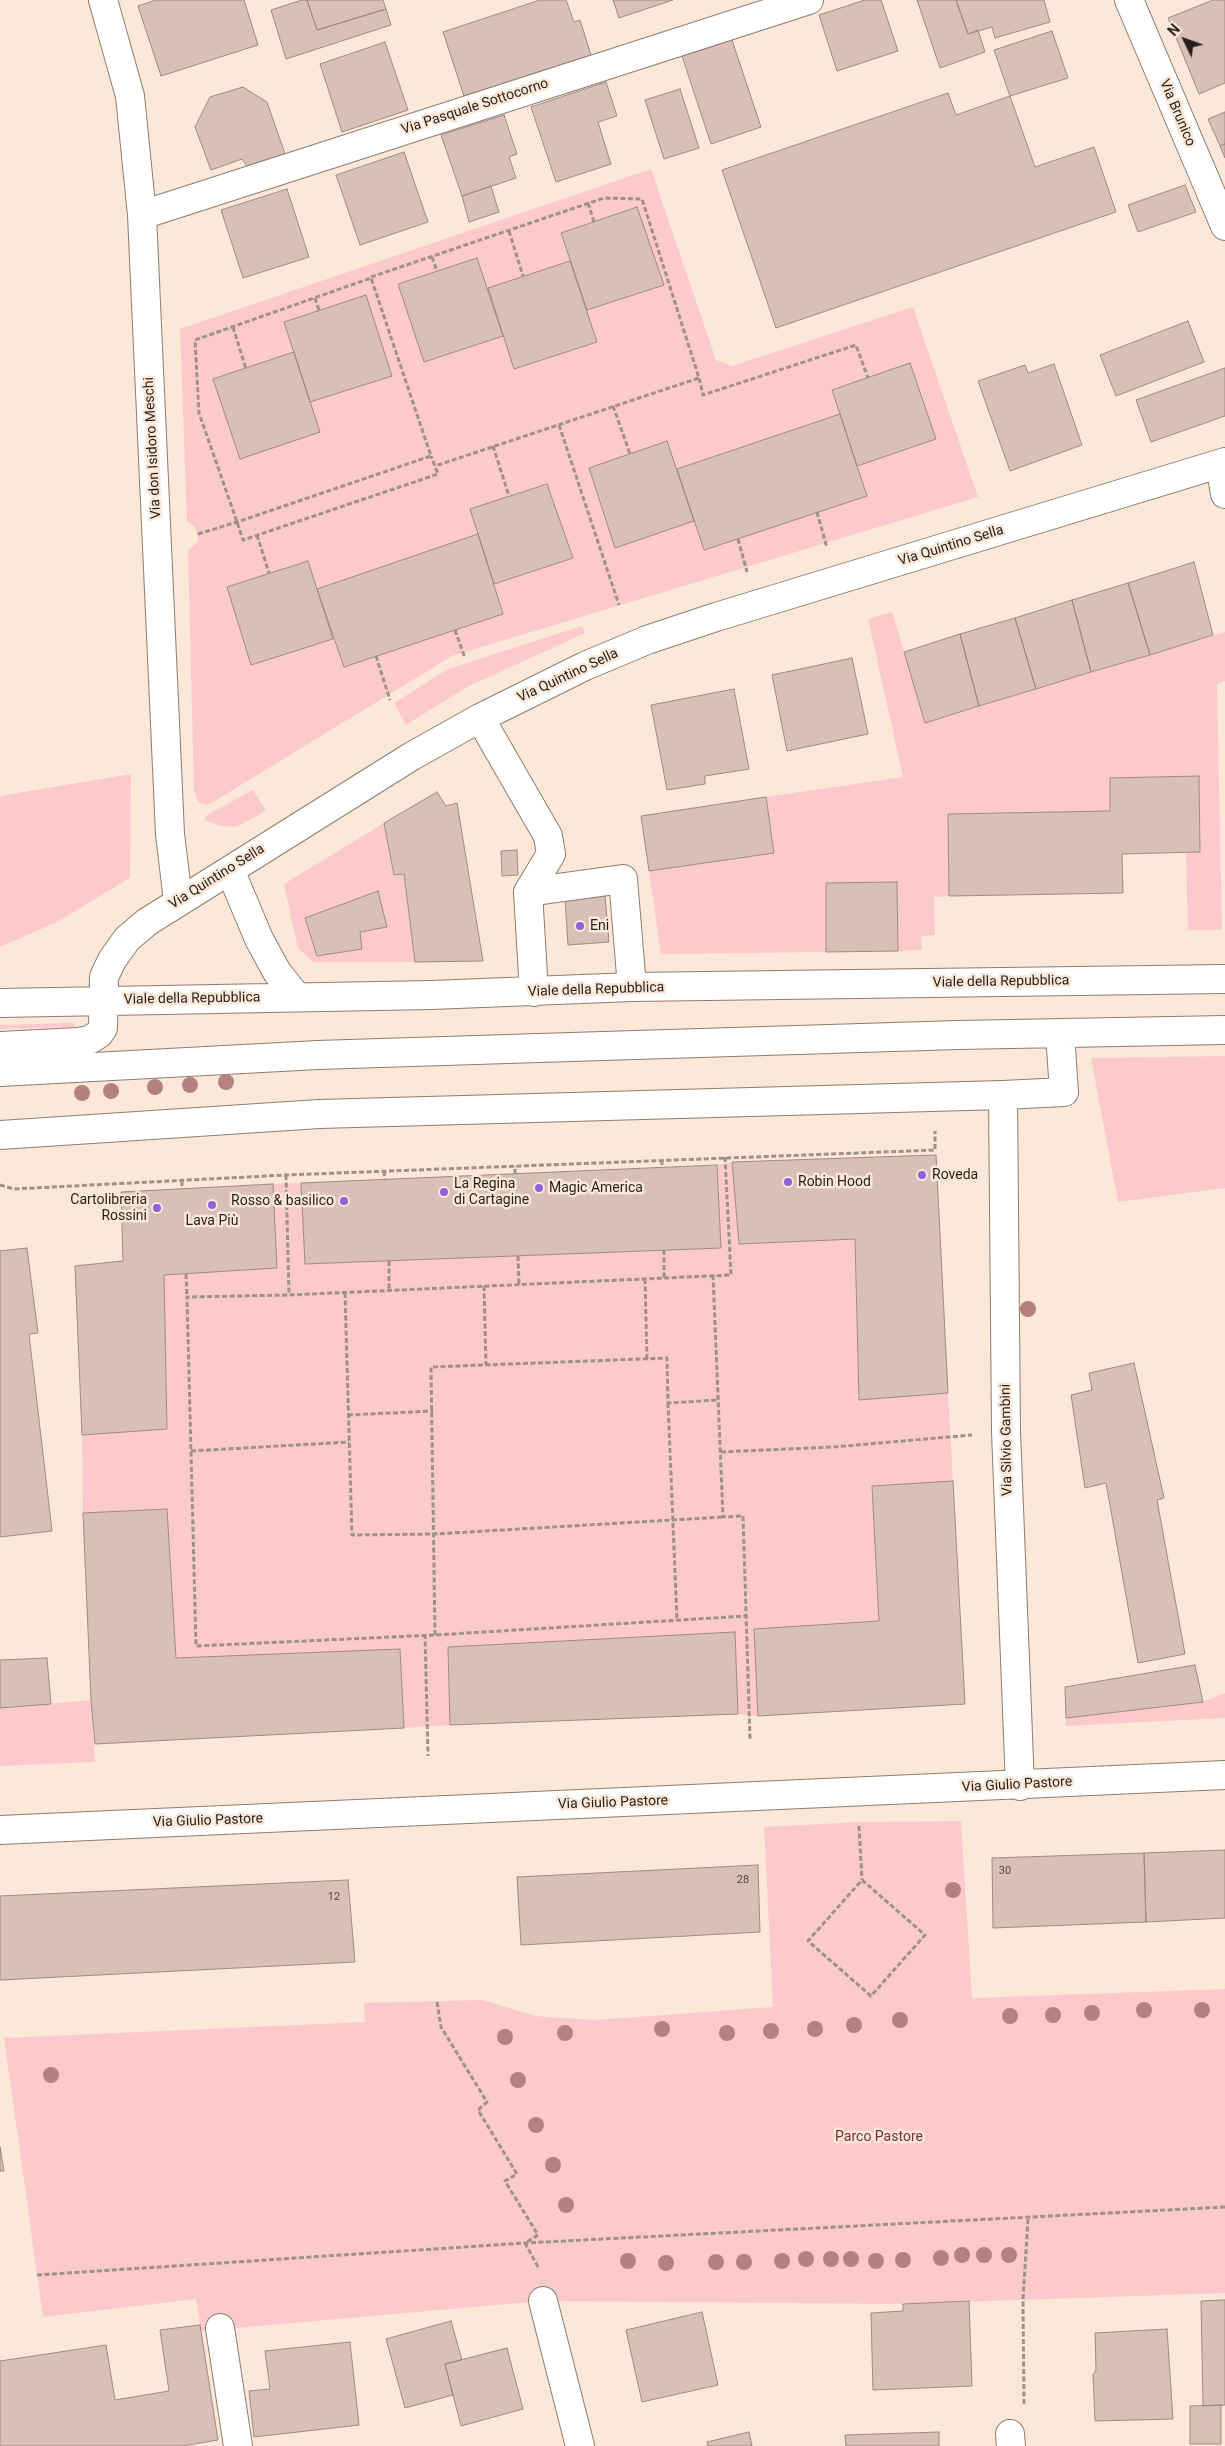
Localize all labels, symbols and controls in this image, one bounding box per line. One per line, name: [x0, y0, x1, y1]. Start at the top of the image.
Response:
north arrow: [1160, 15, 1210, 65]
text: N: [1165, 21, 1183, 39]
street label: Via Pasquale Sottocorno: [399, 75, 551, 139]
street label: Via Brunico: [1155, 77, 1199, 149]
street label: Via don Isidoro Meschi: [141, 377, 165, 519]
street label: Via Quintino Sella: [896, 522, 1006, 570]
street label: Via Quintino Sella: [515, 645, 621, 707]
street label: Via Quintino Sella: [166, 841, 268, 913]
place label: Eni: [590, 918, 609, 934]
marker: Eni: [574, 920, 586, 932]
street label: Viale della Repubblica: [933, 972, 1069, 992]
street label: Viale della Repubblica: [527, 979, 665, 1001]
street label: Viale della Repubblica: [124, 989, 260, 1009]
place label: Roveda: [932, 1167, 978, 1183]
marker: Roveda: [916, 1169, 928, 1181]
place label: Robin Hood: [798, 1174, 871, 1190]
place label: La Regina di Cartagine: [454, 1176, 529, 1208]
marker: Robin Hood: [782, 1176, 794, 1188]
place label: Magic America: [549, 1180, 643, 1196]
marker: Magic America: [533, 1182, 545, 1194]
marker: La Regina di Cartagine: [438, 1186, 450, 1198]
place label: Cartolibreria Rossini: [70, 1192, 147, 1224]
place label: Rosso & basilico: [231, 1193, 334, 1209]
marker: Rosso & basilico: [338, 1195, 350, 1207]
marker: Lava Più: [206, 1199, 218, 1211]
marker: Cartolibreria Rossini: [151, 1202, 163, 1214]
place label: Lava Più: [186, 1213, 238, 1229]
street label: Via Silvio Gambini: [998, 1384, 1016, 1496]
street label: Via Giulio Pastore: [961, 1774, 1073, 1796]
street label: Via Giulio Pastore: [558, 1793, 668, 1813]
street label: Via Giulio Pastore: [153, 1811, 263, 1831]
house number: 30: [999, 1864, 1011, 1878]
house number: 28: [737, 1873, 749, 1887]
house number: 12: [328, 1890, 340, 1904]
park label: Parco Pastore: [835, 2129, 923, 2145]

